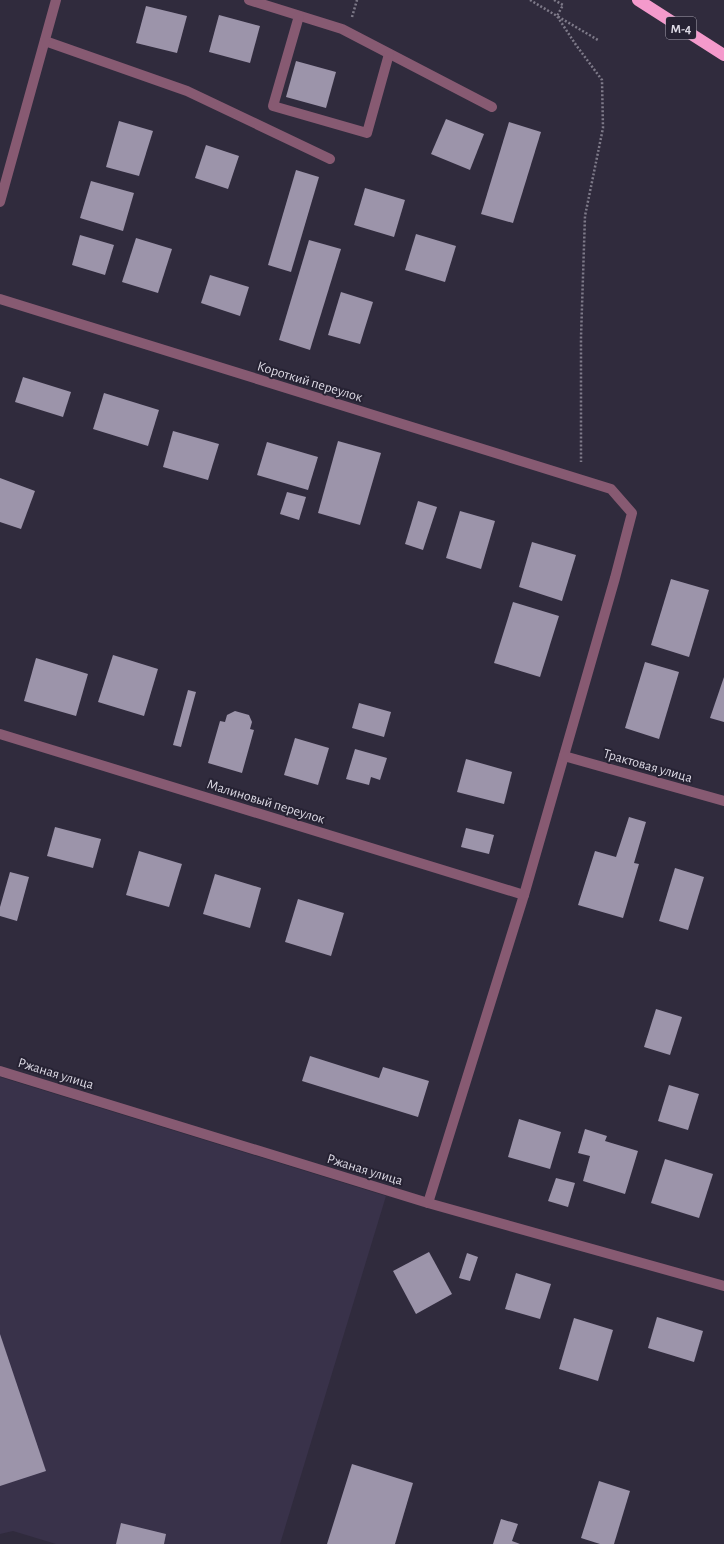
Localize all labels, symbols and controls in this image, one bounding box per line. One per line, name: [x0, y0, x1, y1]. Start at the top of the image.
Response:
road number: М-4: [666, 17, 696, 39]
street label: Короткий переулок: [255, 359, 365, 405]
street label: Трактовая улица: [602, 747, 694, 786]
street label: Малиновый переулок: [205, 777, 327, 827]
street label: Ржаная улица: [16, 1056, 96, 1092]
street label: Ржаная улица: [325, 1152, 405, 1188]

